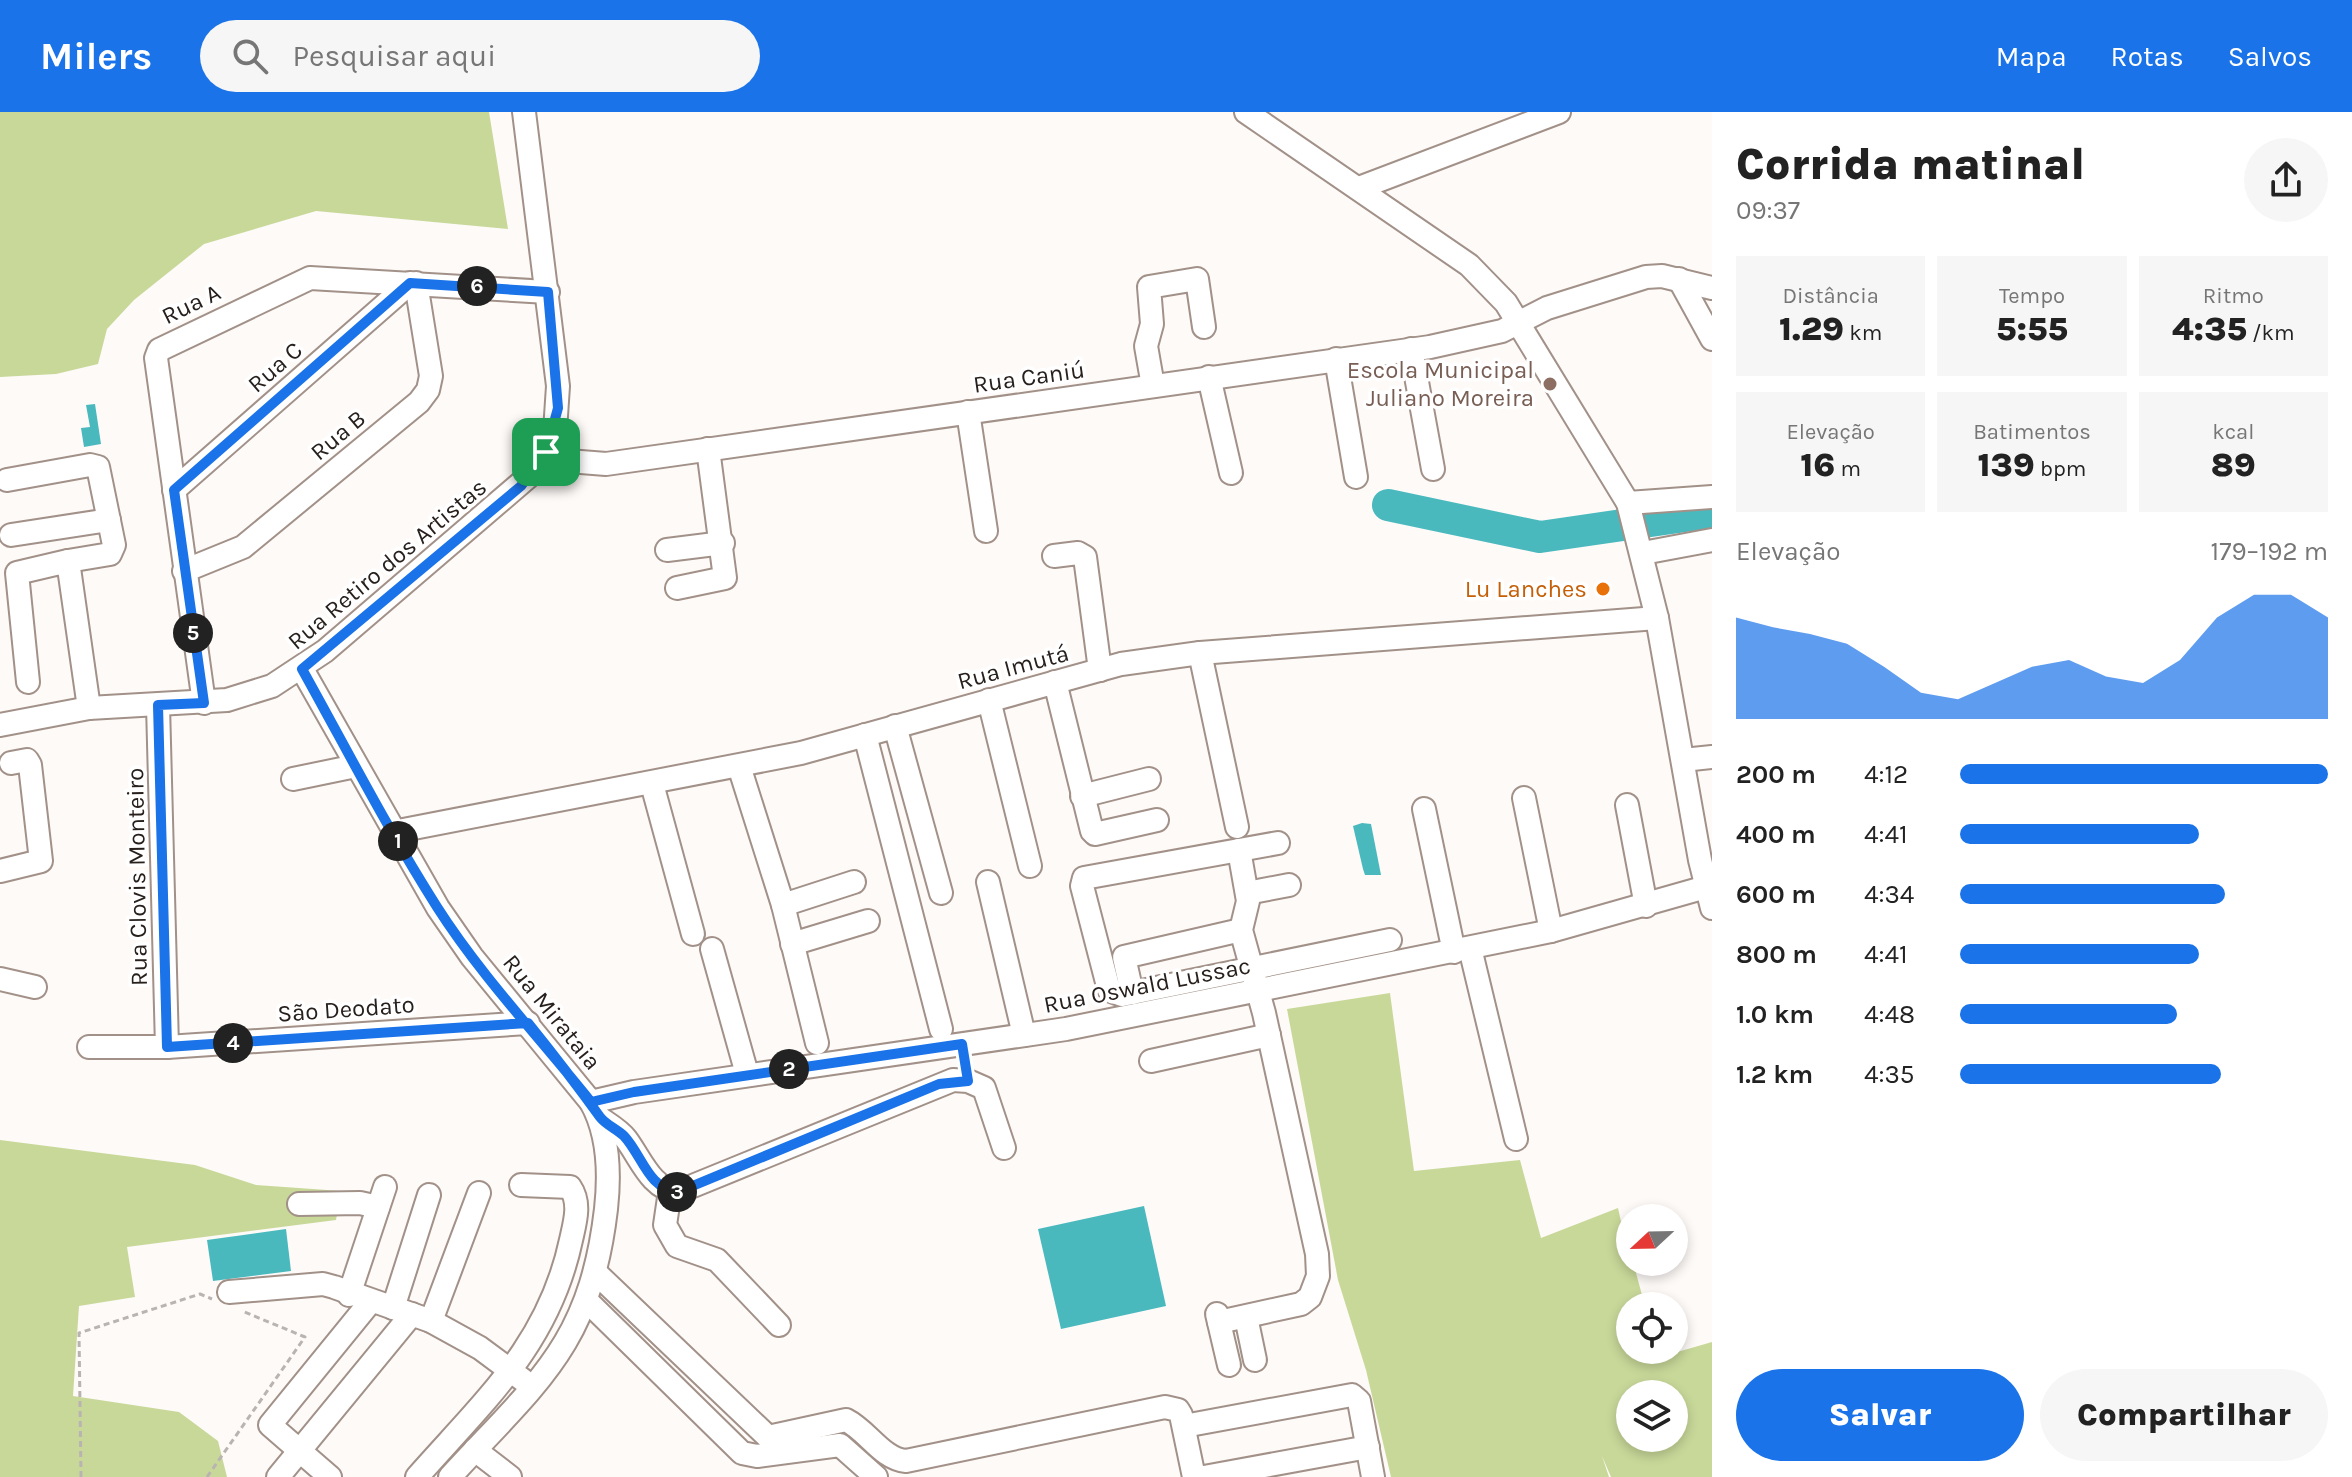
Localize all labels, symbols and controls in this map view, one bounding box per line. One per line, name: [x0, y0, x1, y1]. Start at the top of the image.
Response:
search box: [200, 20, 760, 92]
text: Milers: [40, 34, 152, 79]
icon: search: [228, 34, 272, 78]
text: Pesquisar aqui: [292, 38, 496, 74]
text: Mapa: [1996, 40, 2067, 73]
text: Rotas: [2111, 40, 2184, 73]
text: Salvos: [2228, 40, 2312, 73]
button: share: [2244, 138, 2328, 222]
text: Corrida matinal: [1736, 139, 2085, 190]
text: 09:37: [1736, 195, 1800, 226]
pin: 6: [457, 266, 497, 306]
text: 6: [470, 273, 484, 299]
street label: Rua A: [157, 278, 225, 330]
text: Distância: [1783, 283, 1879, 309]
text: Tempo: [1999, 283, 2065, 309]
text: Ritmo: [2203, 283, 2264, 309]
text: 1.29: [1779, 309, 1844, 349]
text: 5:55: [1996, 309, 2068, 349]
text: 4:35: [2172, 309, 2247, 349]
text: km: [1844, 320, 1882, 346]
text: /km: [2247, 320, 2295, 346]
street label: Rua C: [242, 336, 308, 398]
street label: Rua Caniú: [971, 355, 1087, 399]
place label: Escola Municipal Juliano Moreira: [1347, 356, 1534, 412]
marker: Escola Municipal Juliano Moreira: [1541, 375, 1559, 393]
street label: Rua B: [305, 404, 371, 466]
pin: [512, 418, 580, 486]
text: Elevação: [1786, 419, 1875, 445]
text: Batimentos: [1973, 419, 2091, 445]
text: kcal: [2212, 419, 2254, 445]
icon: arrive: [524, 430, 568, 474]
text: 16: [1800, 445, 1835, 485]
text: 139: [1978, 445, 2035, 485]
text: 89: [2211, 445, 2256, 485]
text: m: [1835, 456, 1861, 482]
text: bpm: [2035, 456, 2086, 482]
street label: Rua Retiro dos Artistas: [282, 473, 492, 655]
text: Elevação: [1736, 536, 1841, 567]
text: 179–192 m: [2211, 536, 2328, 567]
place label: Lu Lanches: [1465, 575, 1587, 603]
marker: Lu Lanches: [1594, 580, 1612, 598]
pin: 5: [173, 613, 213, 653]
text: 5: [187, 620, 199, 646]
street label: Rua Imutá: [954, 639, 1072, 695]
text: 200 m: [1736, 759, 1816, 790]
text: 4:12: [1864, 759, 1908, 790]
street label: Rua Clovis Monteiro: [121, 768, 153, 986]
text: 400 m: [1736, 819, 1816, 850]
text: 4:41: [1864, 819, 1908, 850]
pin: 1: [378, 821, 418, 861]
text: 1: [394, 828, 402, 854]
text: 600 m: [1736, 879, 1816, 910]
text: 4:34: [1864, 879, 1914, 910]
text: 800 m: [1736, 939, 1817, 970]
text: 4:41: [1864, 939, 1908, 970]
street label: Rua Mirataia: [497, 949, 607, 1075]
street label: Rua Oswald Lussac: [1041, 951, 1253, 1019]
street label: São Deodato: [276, 990, 416, 1028]
text: 1.0 km: [1736, 999, 1814, 1030]
text: 4:48: [1864, 999, 1915, 1030]
pin: 4: [213, 1023, 253, 1063]
text: 4: [226, 1030, 240, 1056]
pin: 2: [769, 1049, 809, 1089]
text: 2: [782, 1056, 796, 1082]
text: 1.2 km: [1736, 1059, 1813, 1090]
text: 4:35: [1864, 1059, 1915, 1090]
pin: 3: [657, 1172, 697, 1212]
text: 3: [670, 1179, 684, 1205]
north arrow: [1616, 1204, 1688, 1276]
map controls: [1616, 1204, 1688, 1452]
button: locate: [1616, 1292, 1688, 1364]
button: Salvar: [1736, 1369, 2024, 1461]
button: Compartilhar: [2040, 1369, 2328, 1461]
button: layers: [1616, 1380, 1688, 1452]

